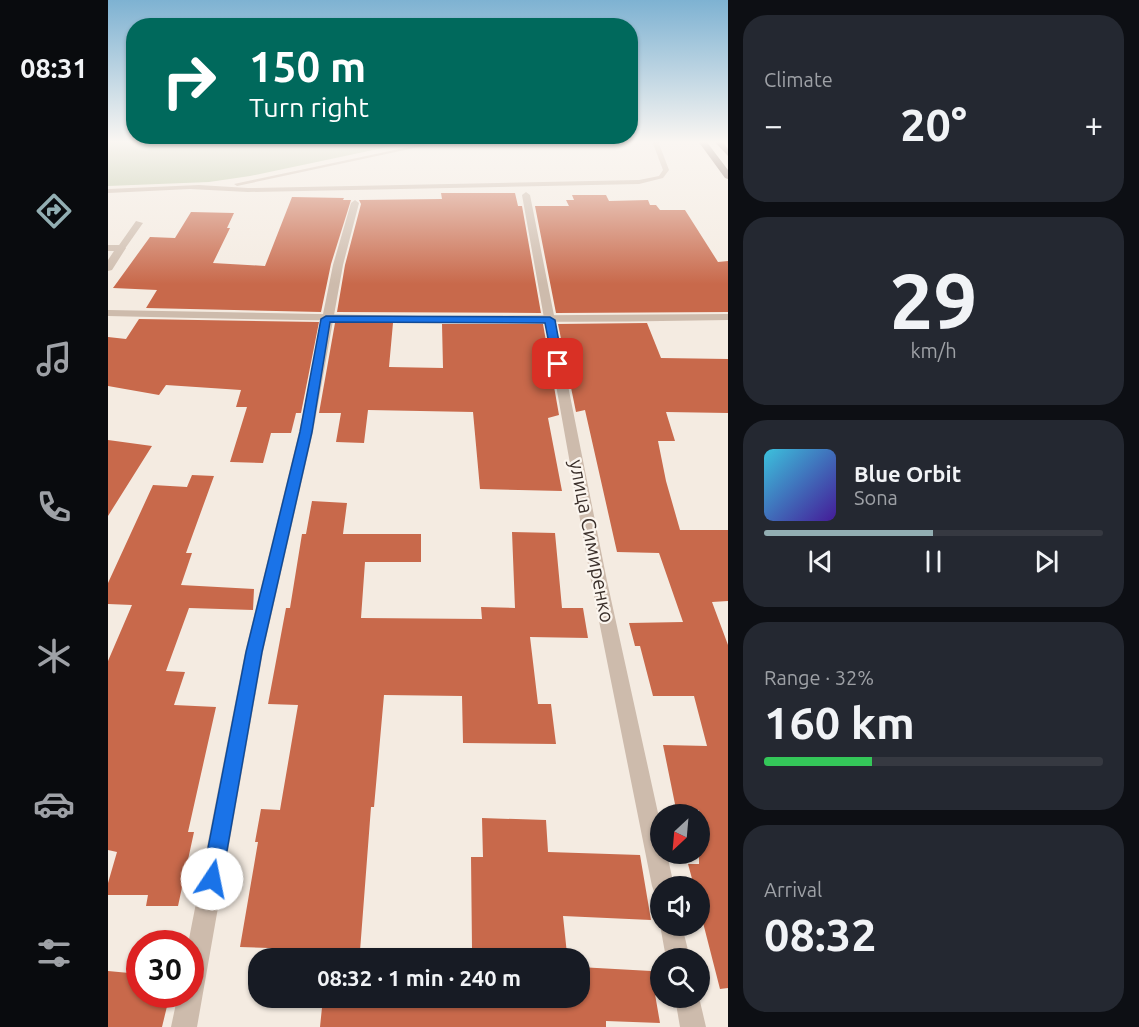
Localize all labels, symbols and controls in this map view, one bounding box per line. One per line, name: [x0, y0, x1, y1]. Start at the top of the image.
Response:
icon: right: [150, 42, 228, 120]
text: 150 m: [249, 43, 366, 90]
text: 08:31: [20, 53, 88, 83]
text: Climate: [764, 68, 833, 91]
text: Turn right: [249, 92, 369, 122]
text: 20°: [900, 99, 967, 150]
text: −: [764, 106, 783, 143]
text: +: [1084, 106, 1103, 143]
icon: directions: [33, 190, 75, 232]
text: 29: [890, 256, 977, 344]
icon: music: [33, 338, 75, 380]
pin: [532, 338, 583, 389]
text: km/h: [910, 339, 957, 362]
icon: arrive: [541, 347, 574, 380]
street label: улица Симиренко: [565, 457, 620, 624]
text: Blue Orbit: [854, 461, 961, 486]
icon: phone: [33, 486, 75, 528]
text: Sona: [854, 486, 898, 509]
icon: previous: [804, 545, 837, 578]
icon: pause: [917, 545, 950, 578]
icon: next: [1030, 545, 1063, 578]
icon: climate: [33, 635, 75, 677]
text: Range · 32%: [764, 666, 874, 689]
text: 160 km: [764, 697, 915, 748]
icon: car: [33, 783, 75, 825]
north arrow: [650, 804, 710, 864]
map controls: [650, 804, 710, 1008]
position arrow: [180, 847, 244, 911]
button: sound: [650, 876, 710, 936]
text: Arrival: [764, 878, 822, 901]
text: 08:32: [764, 909, 877, 960]
speed limit sign: 30: [126, 930, 204, 1008]
icon: filters: [33, 932, 75, 974]
button: search: [650, 948, 710, 1008]
text: 08:32 · 1 min · 240 m: [317, 965, 521, 990]

